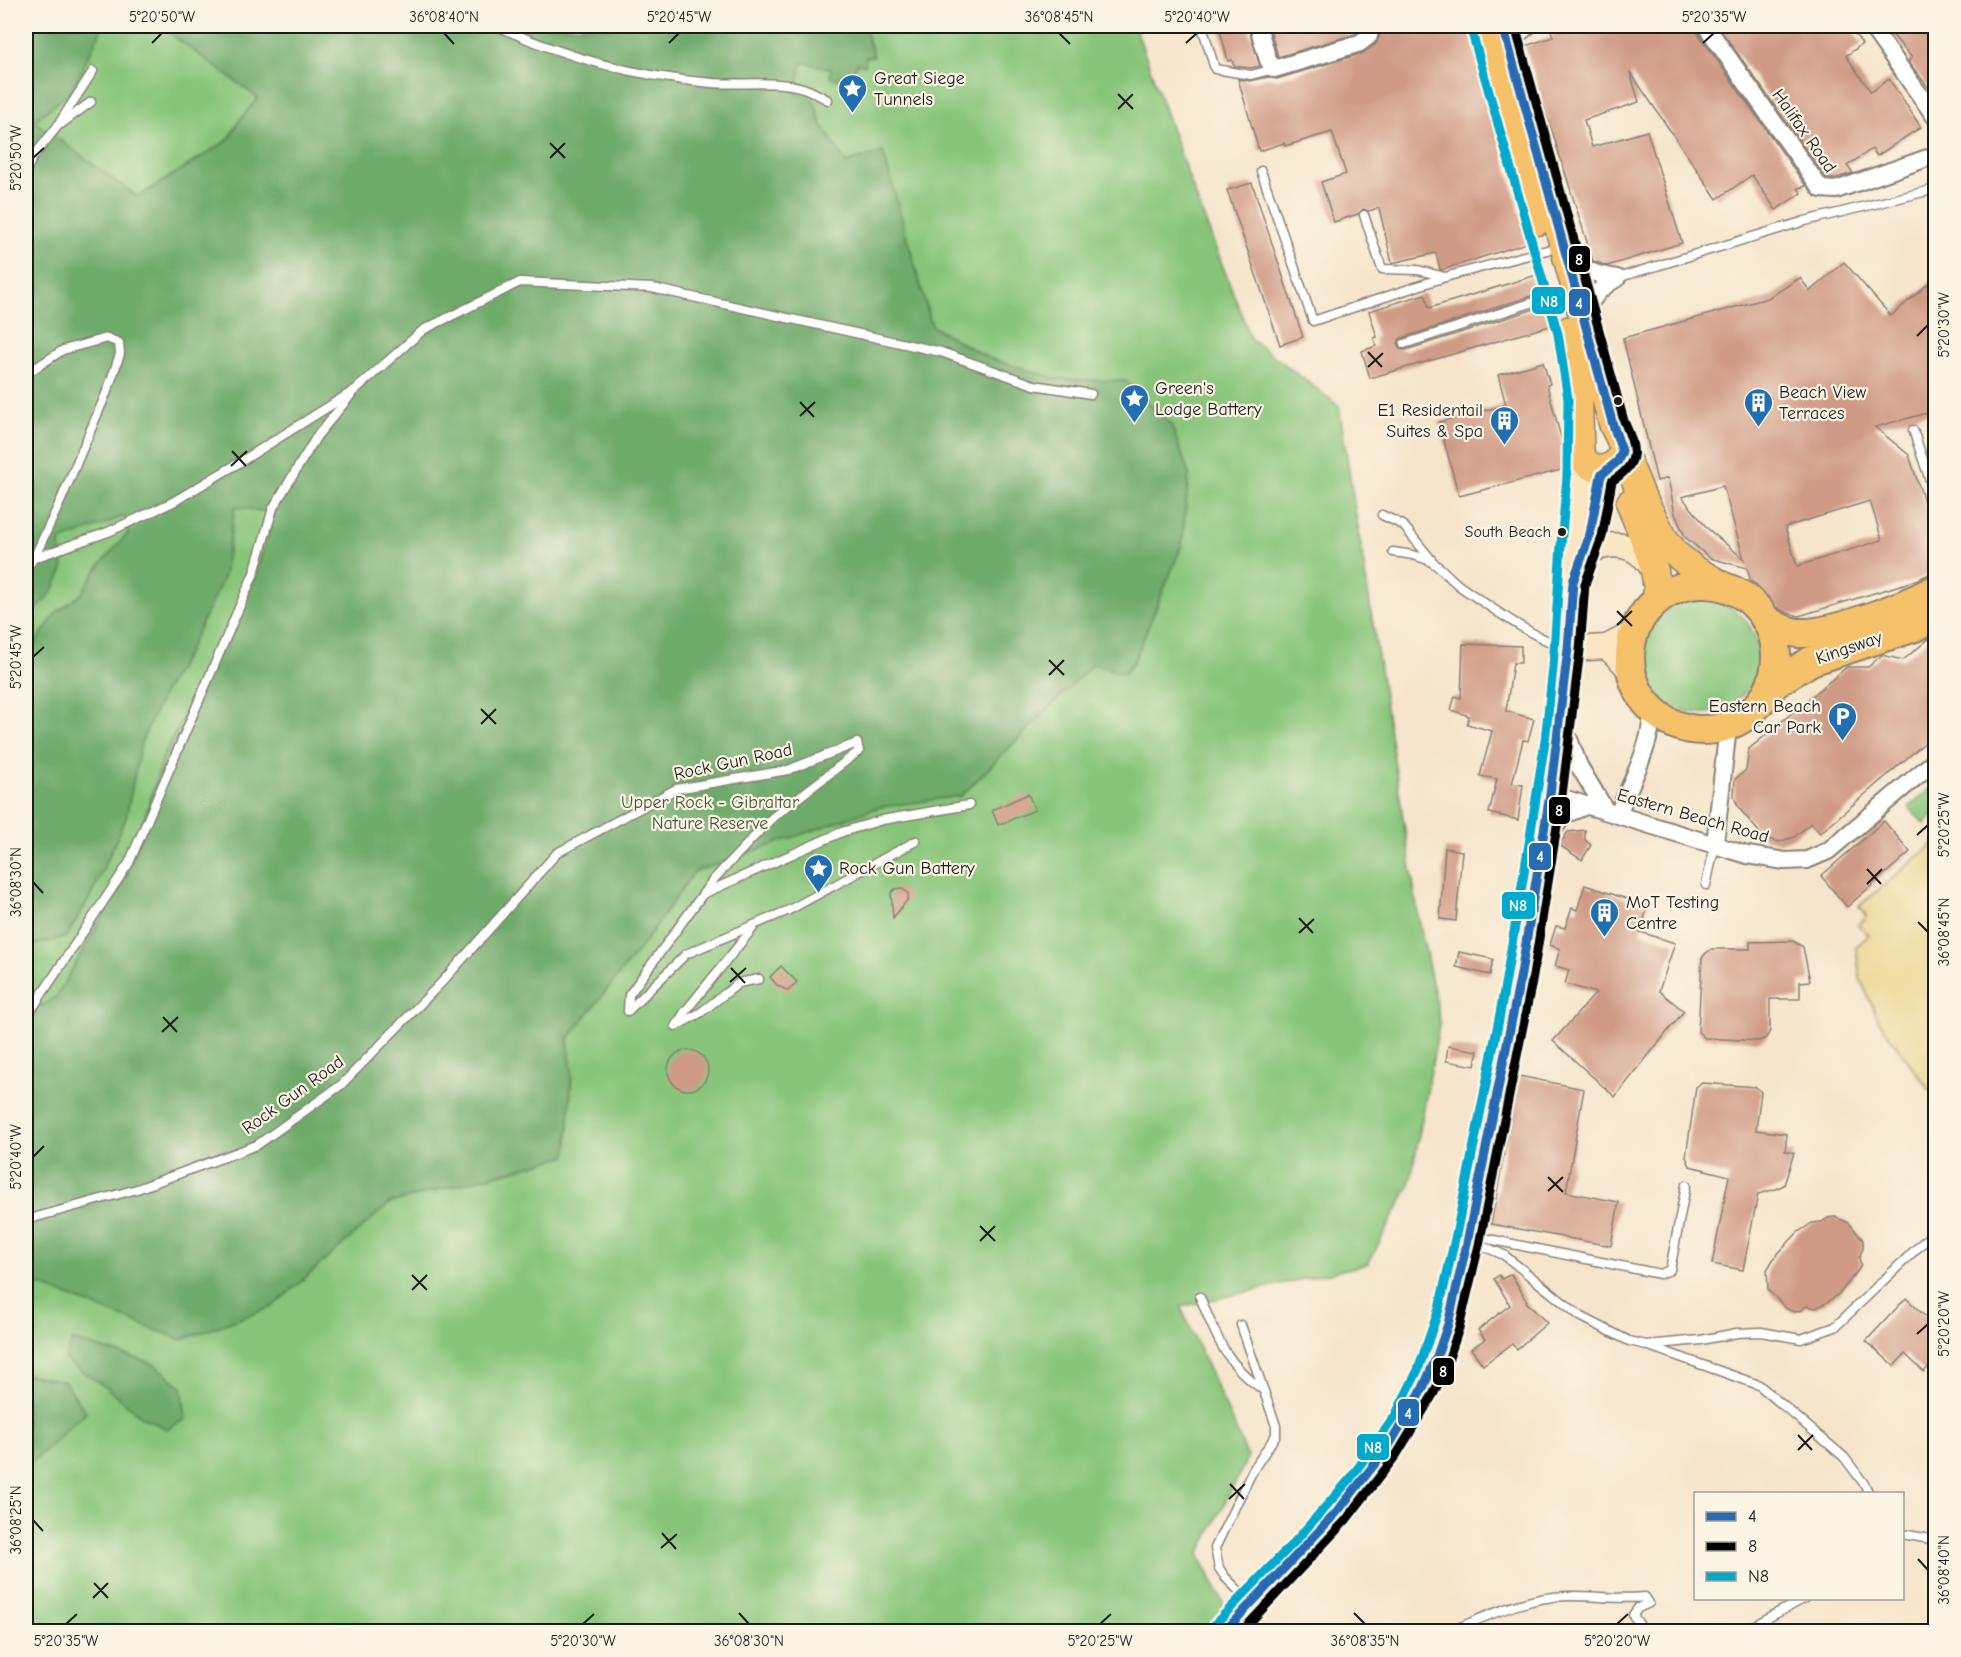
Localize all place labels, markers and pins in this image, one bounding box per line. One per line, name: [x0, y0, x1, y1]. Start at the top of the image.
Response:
place label: Great Siege Tunnels: [874, 68, 965, 110]
place icon: Great Siege Tunnels: [837, 72, 869, 114]
place label: Green's Lodge Battery: [1155, 378, 1263, 420]
place icon: Green's Lodge Battery: [1118, 382, 1150, 424]
place label: Beach View Terraces: [1779, 382, 1867, 424]
building icon: Beach View Terraces: [1742, 386, 1774, 428]
unlabelled marker: [1612, 395, 1624, 407]
place label: E1 Residentail Suites & Spa: [1377, 400, 1483, 442]
building icon: E1 Residentail Suites & Spa: [1488, 404, 1520, 446]
place label: South Beach: [1465, 523, 1551, 541]
marker: South Beach: [1556, 526, 1568, 538]
place label: Eastern Beach Car Park: [1709, 696, 1821, 738]
parking icon: Eastern Beach Car Park: [1826, 700, 1858, 742]
place icon: Rock Gun Battery: [802, 852, 834, 894]
place label: Rock Gun Battery: [839, 858, 976, 879]
place label: MoT Testing Centre: [1626, 892, 1719, 934]
building icon: MoT Testing Centre: [1589, 896, 1621, 938]

